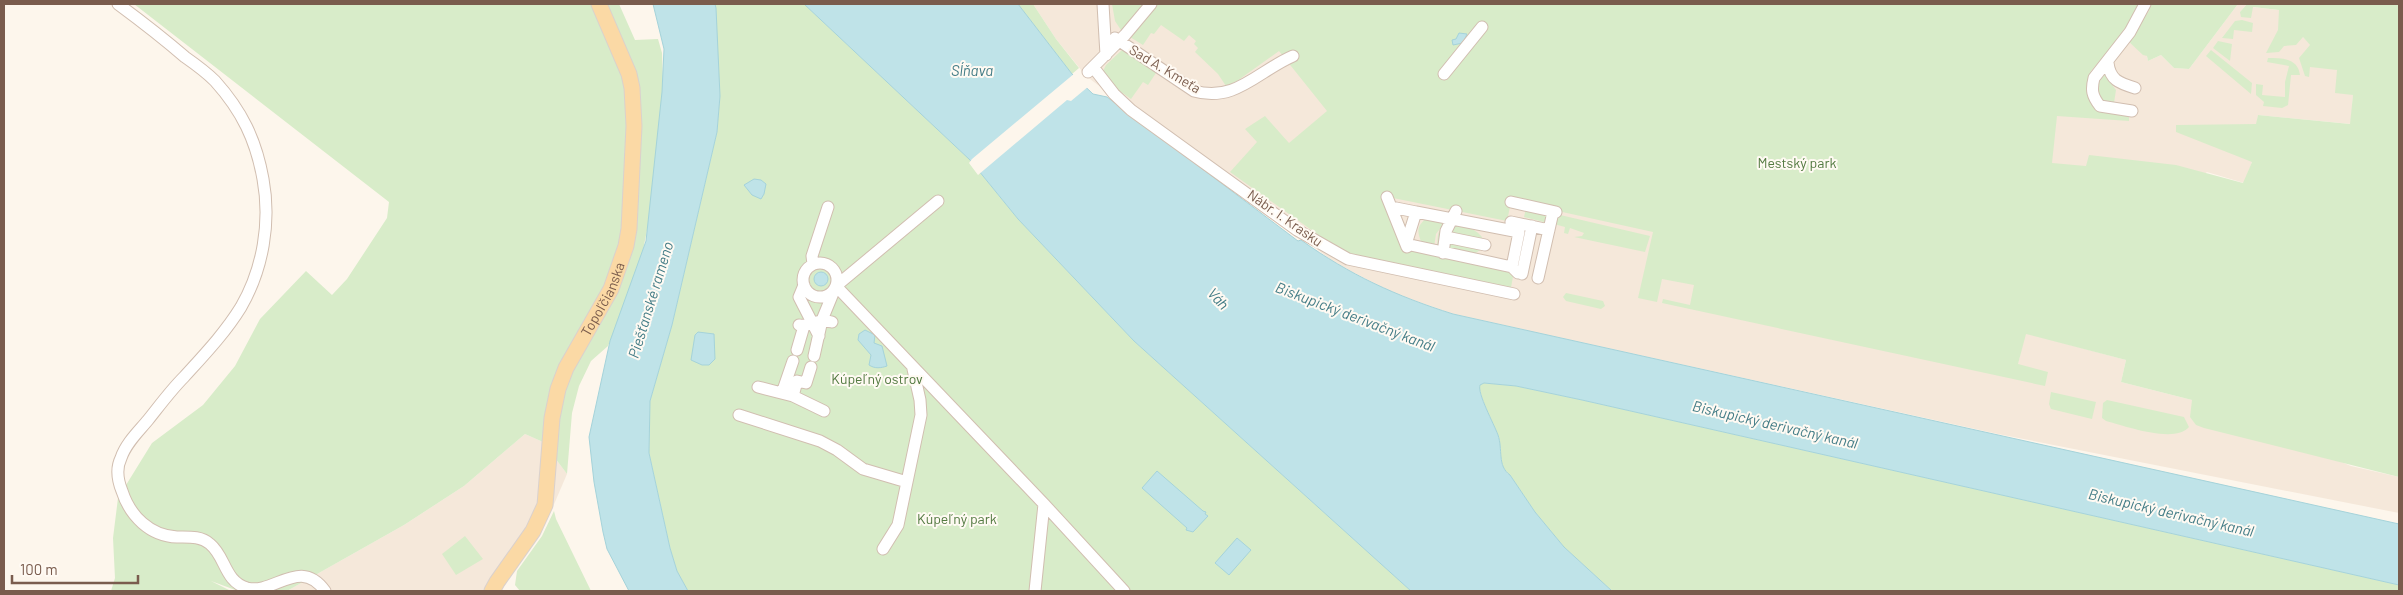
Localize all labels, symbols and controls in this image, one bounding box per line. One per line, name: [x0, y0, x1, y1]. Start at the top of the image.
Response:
street label: Sad A. Kmeťa: [1126, 41, 1204, 97]
water label: Sĺňava: [951, 61, 993, 79]
park label: Mestský park: [1757, 154, 1837, 171]
street label: Nábr. I. Krasku: [1244, 185, 1326, 250]
water label: Piešťanské rameno: [624, 239, 676, 360]
street label: Topoľčianska: [577, 260, 628, 339]
water label: Biskupický derivačný kanál: [1273, 277, 1438, 355]
water label: Váh: [1204, 284, 1233, 313]
park label: Kúpeľný ostrov: [831, 370, 923, 387]
water label: Biskupický derivačný kanál: [1691, 396, 1860, 452]
water label: Biskupický derivačný kanál: [2087, 484, 2256, 540]
park label: Kúpeľný park: [917, 510, 997, 527]
scale bar: [12, 552, 139, 584]
text: 100 m: [20, 560, 58, 578]

